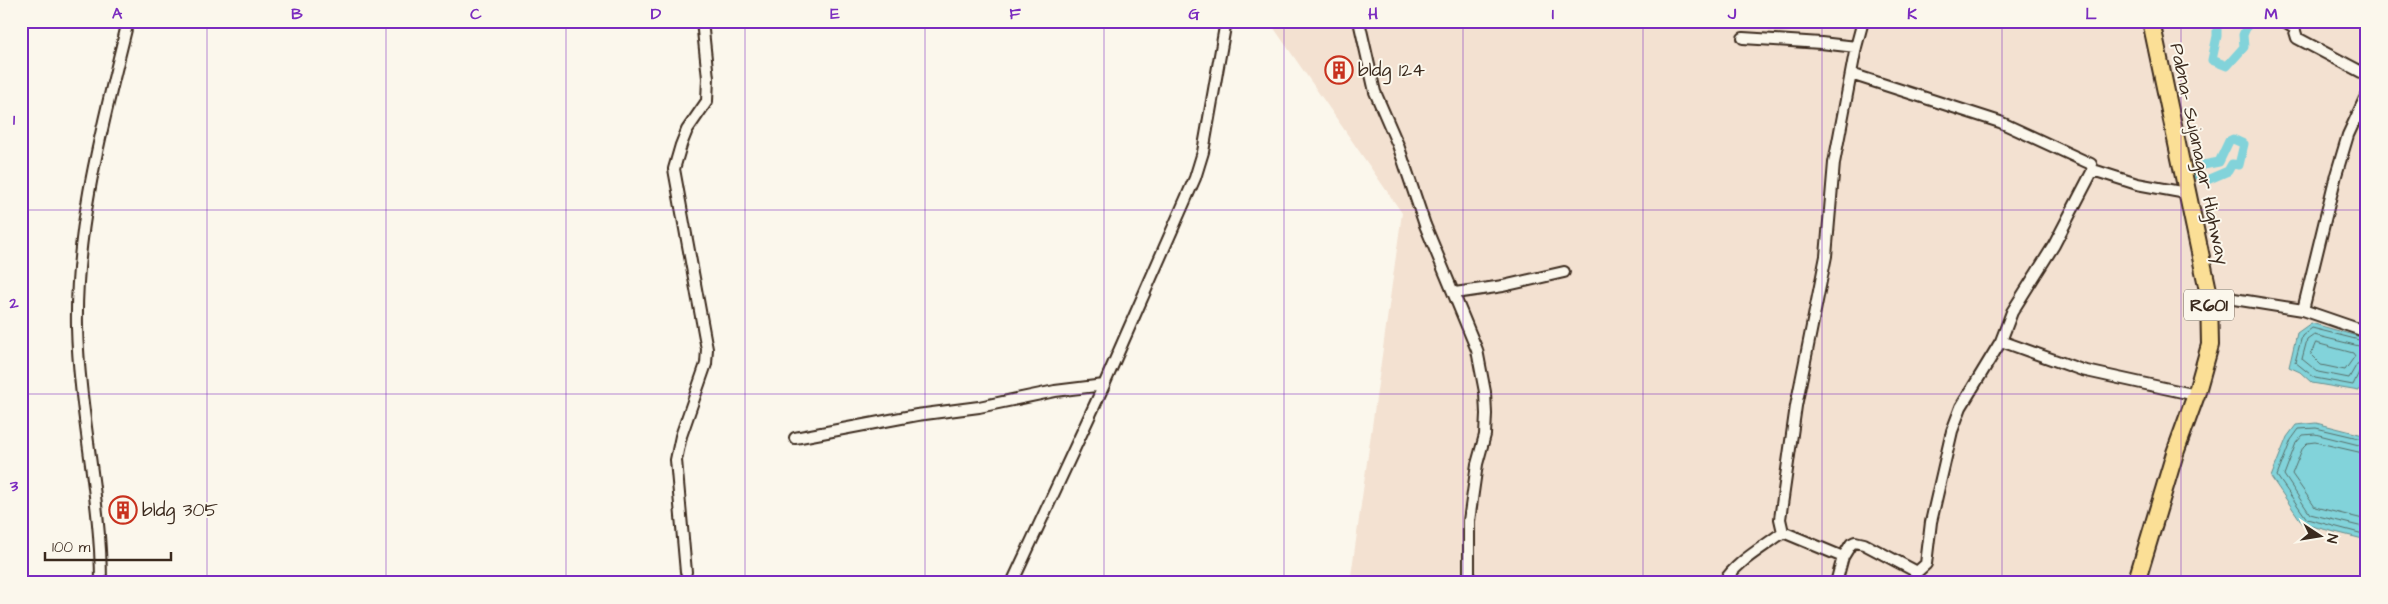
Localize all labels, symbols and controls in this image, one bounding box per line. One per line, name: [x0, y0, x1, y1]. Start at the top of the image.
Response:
text: A: [112, 3, 123, 25]
text: B: [291, 3, 303, 25]
text: C: [470, 3, 482, 25]
text: D: [651, 3, 662, 25]
text: E: [830, 3, 840, 25]
text: F: [1009, 3, 1021, 25]
text: G: [1188, 3, 1200, 25]
text: H: [1368, 3, 1378, 25]
text: I: [1552, 3, 1554, 25]
text: J: [1727, 3, 1737, 25]
text: K: [1907, 3, 1917, 25]
text: L: [2085, 3, 2097, 25]
text: M: [2264, 3, 2278, 25]
street label: Pabna- Sujanagar Highway: [2161, 41, 2236, 268]
building icon: bldg 124: [1324, 55, 1354, 85]
place label: bldg 124: [1358, 57, 1425, 85]
text: 1: [13, 109, 16, 131]
road number: R601: [2184, 290, 2234, 320]
text: 2: [8, 292, 19, 314]
text: 3: [9, 475, 19, 497]
building icon: bldg 305: [108, 495, 138, 525]
place label: bldg 305: [142, 497, 218, 525]
north arrow: [2296, 512, 2346, 562]
scale bar: [45, 529, 171, 561]
text: N: [2321, 532, 2342, 545]
text: 100 m: [52, 537, 91, 558]

